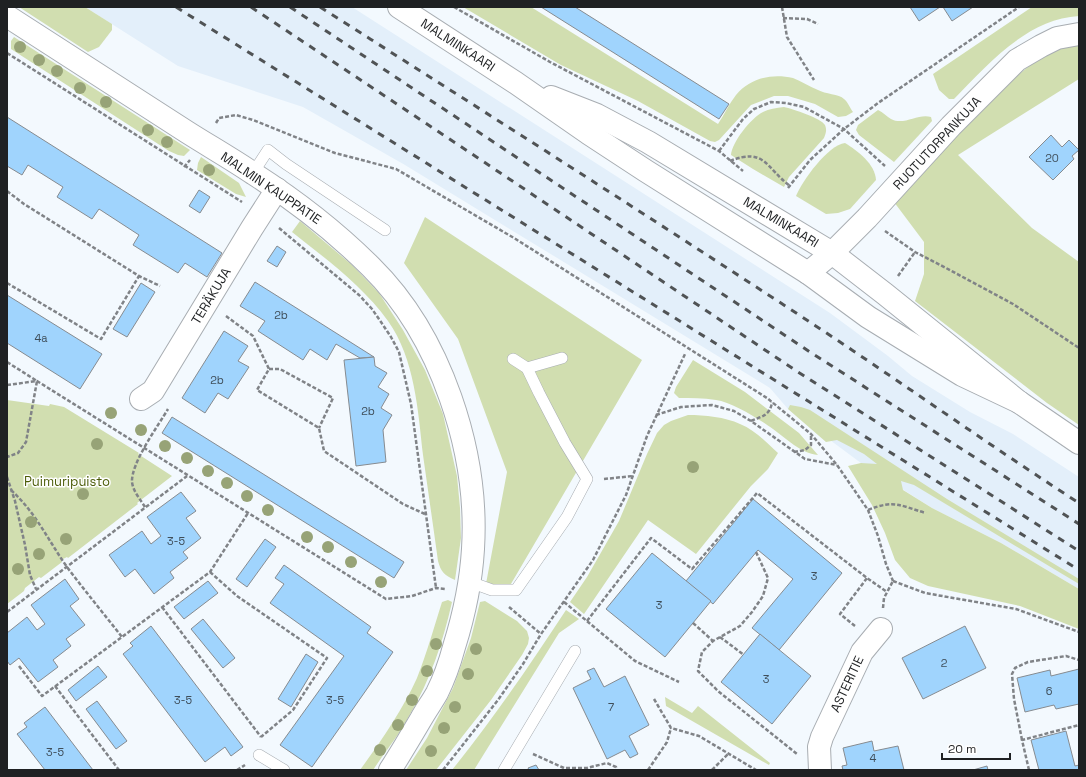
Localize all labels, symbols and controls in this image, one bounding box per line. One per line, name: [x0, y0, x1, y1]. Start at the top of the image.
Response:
street label: MALMINKAARI: [418, 15, 498, 75]
street label: RUOTUTORPANKUJA: [889, 93, 985, 193]
street label: MALMIN KAUPPATIE: [217, 148, 325, 228]
house number: 20: [1045, 151, 1059, 165]
street label: MALMINKAARI: [740, 193, 822, 251]
street label: TERÄKUJA: [187, 264, 235, 328]
house number: 2b: [274, 308, 288, 322]
house number: 4a: [34, 331, 48, 345]
house number: 2b: [210, 373, 224, 387]
house number: 2b: [361, 404, 375, 418]
park label: Puimuripuisto: [24, 473, 110, 490]
house number: 3-5: [167, 534, 186, 548]
house number: 3: [811, 569, 818, 583]
house number: 3: [656, 598, 663, 612]
street label: ASTERITIE: [827, 653, 867, 715]
house number: 2: [941, 656, 948, 670]
house number: 3: [763, 672, 770, 686]
house number: 6: [1046, 684, 1053, 698]
house number: 3-5: [174, 693, 193, 707]
house number: 3-5: [326, 693, 345, 707]
house number: 7: [608, 700, 614, 714]
scale bar: [942, 735, 1010, 761]
text: 20 m: [948, 741, 976, 757]
house number: 3-5: [46, 745, 65, 759]
house number: 4: [870, 751, 877, 765]

